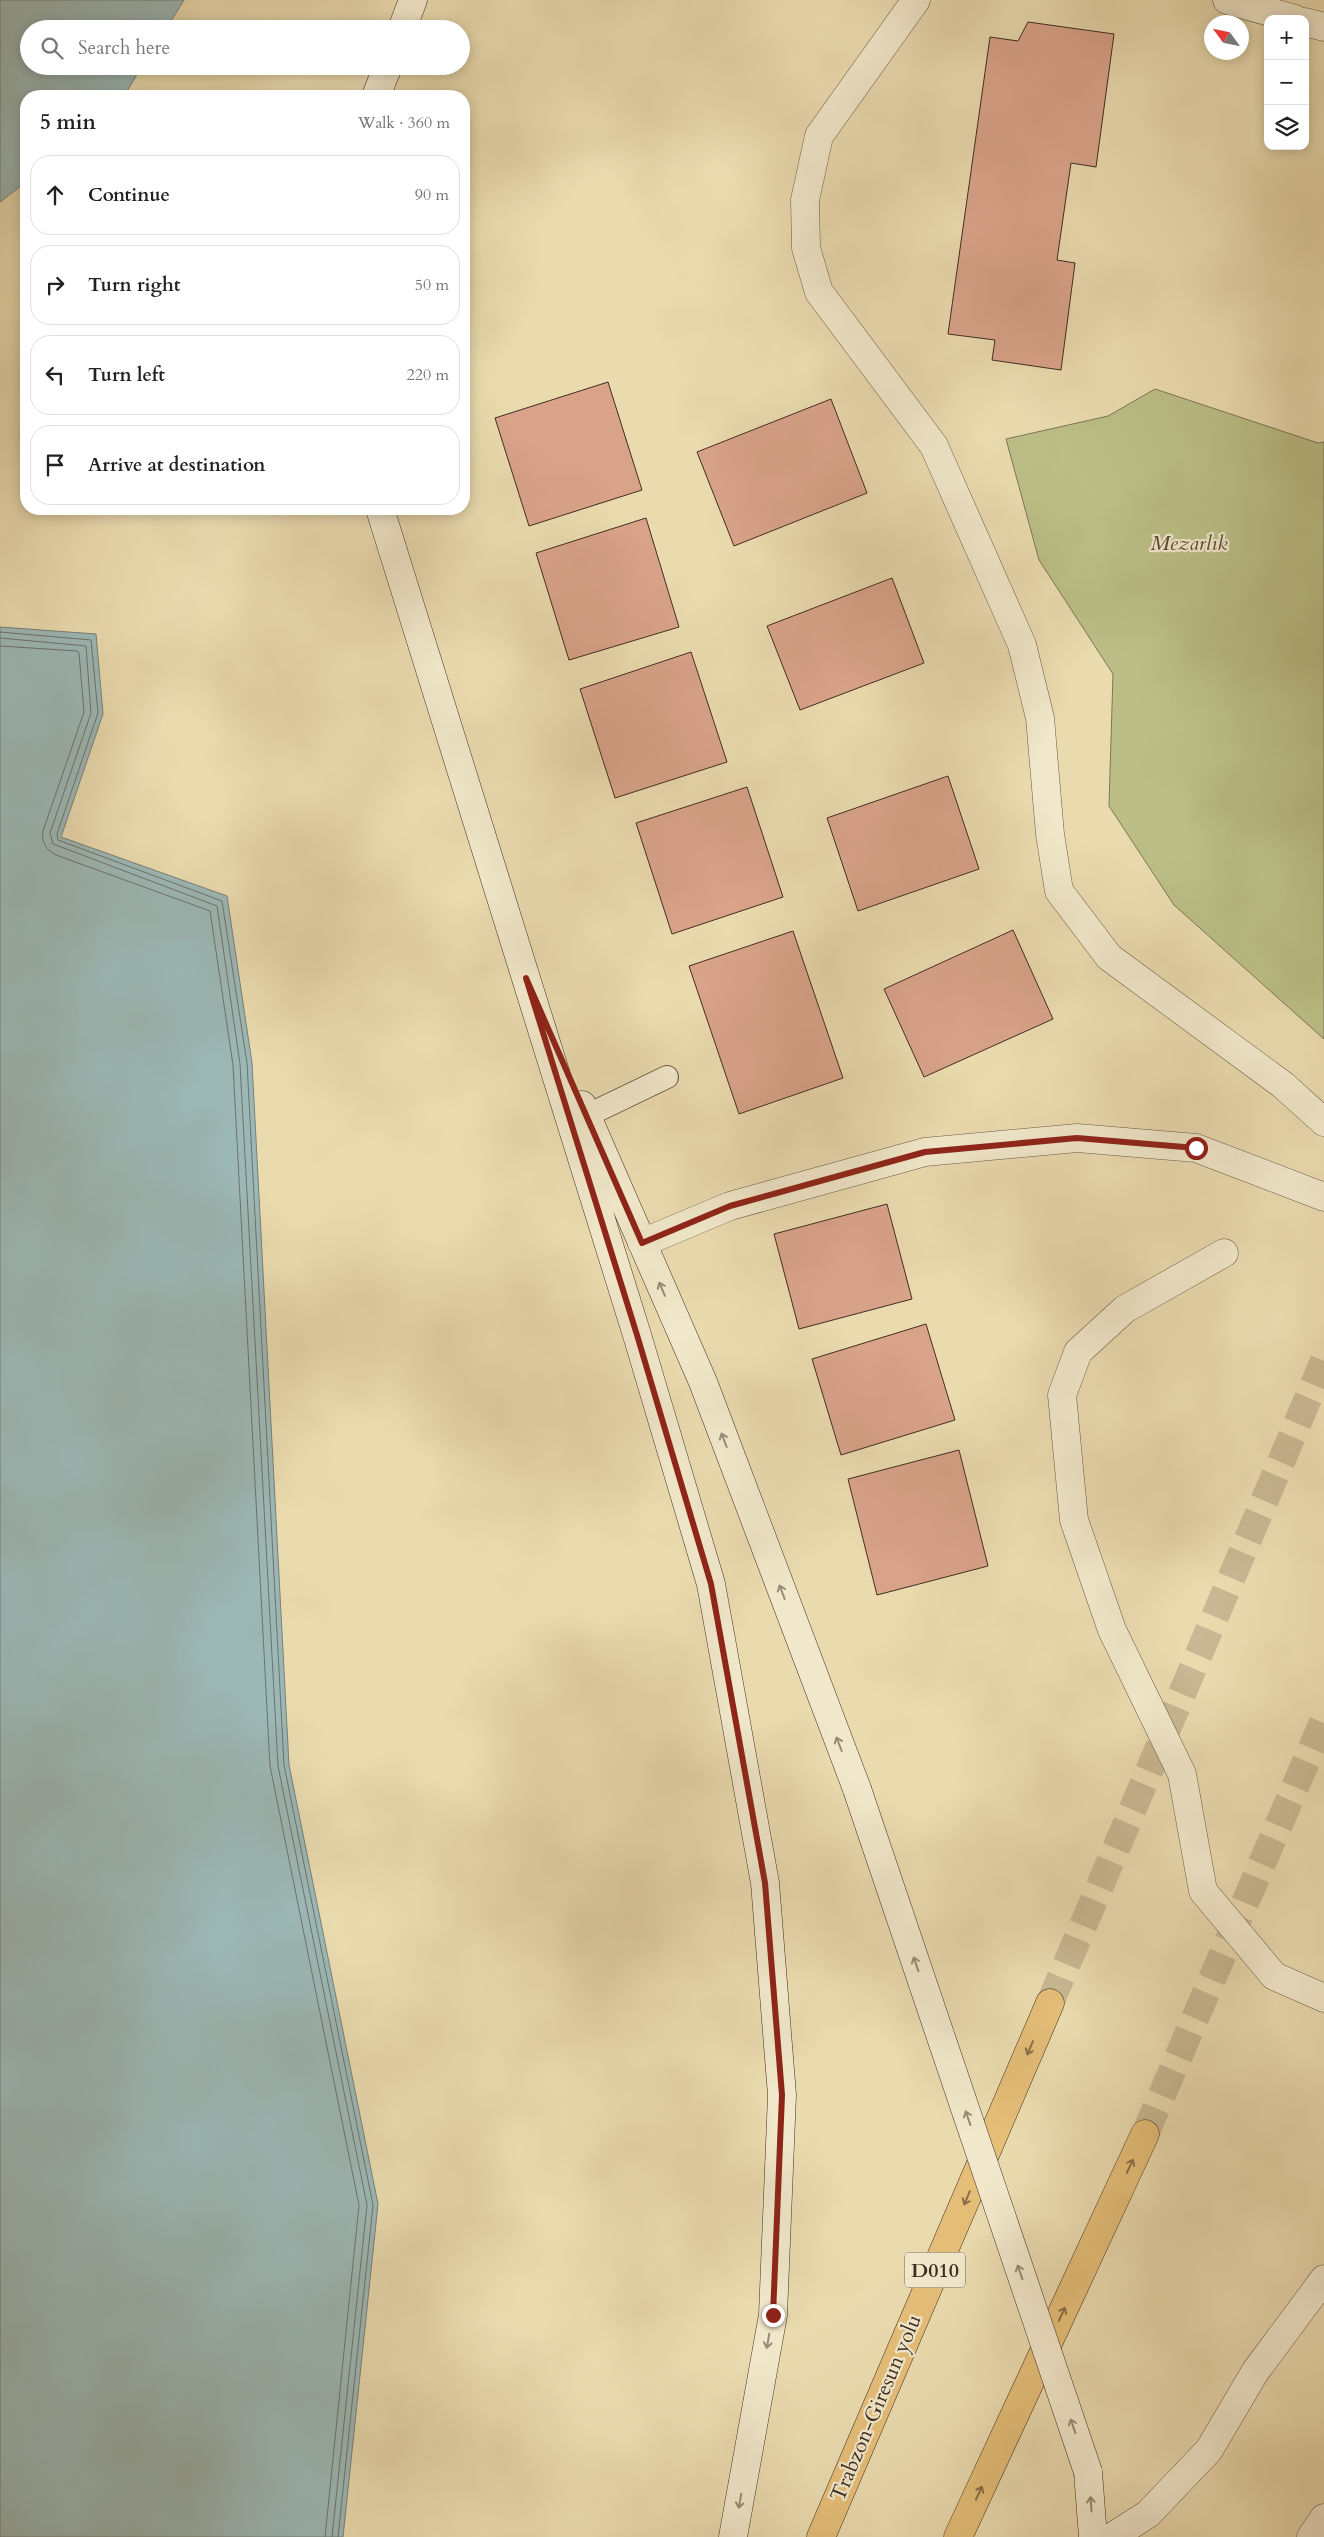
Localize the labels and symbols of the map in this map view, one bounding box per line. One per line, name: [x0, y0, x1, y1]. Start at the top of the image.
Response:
north arrow: [1204, 15, 1249, 60]
park label: Mezarlık: [1150, 529, 1228, 558]
route start: [1185, 1137, 1208, 1160]
one-way arrow: [657, 1282, 667, 1297]
one-way arrow: [719, 1432, 728, 1448]
one-way arrow: [777, 1584, 786, 1600]
one-way arrow: [834, 1736, 843, 1752]
one-way arrow: [911, 1957, 920, 1972]
one-way arrow: [1025, 2040, 1035, 2055]
one-way arrow: [963, 2111, 972, 2126]
one-way arrow: [1126, 2159, 1136, 2174]
one-way arrow: [961, 2190, 971, 2205]
road number: D010: [905, 2252, 965, 2288]
one-way arrow: [1015, 2264, 1025, 2280]
route end: [762, 2304, 785, 2327]
one-way arrow: [1058, 2307, 1067, 2322]
street label: Trabzon-Giresun yolu: [823, 2310, 929, 2506]
one-way arrow: [763, 2332, 773, 2348]
one-way arrow: [1067, 2418, 1077, 2434]
one-way arrow: [975, 2486, 984, 2501]
one-way arrow: [734, 2492, 744, 2508]
one-way arrow: [1086, 2497, 1095, 2513]

